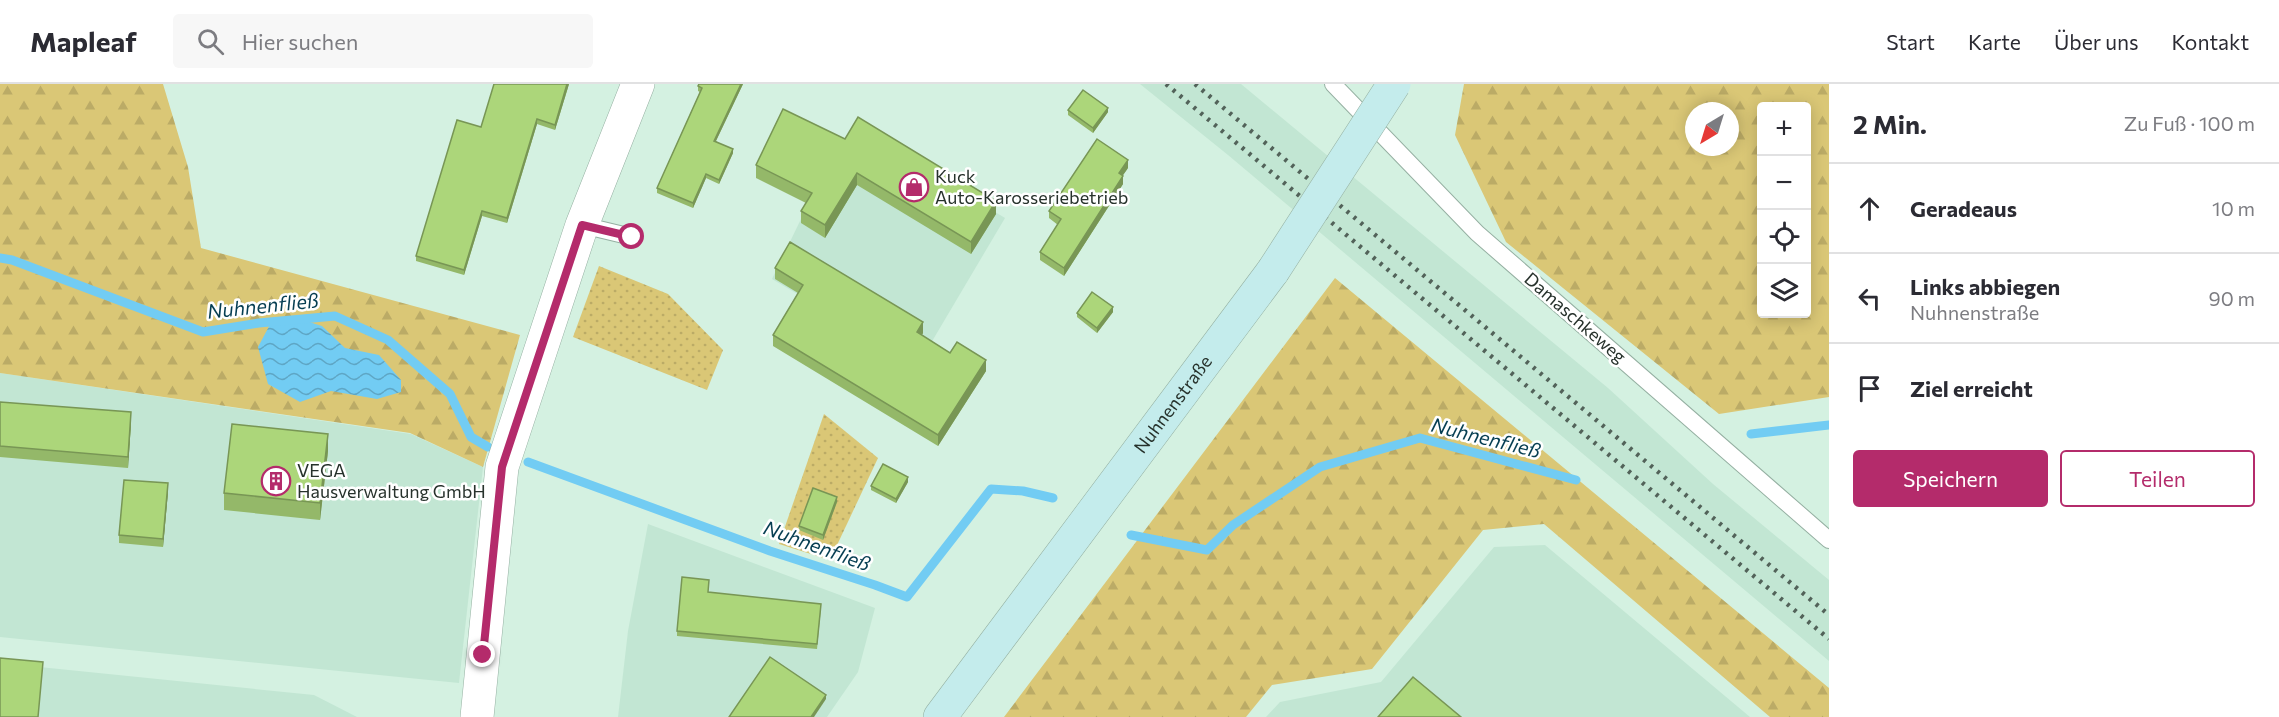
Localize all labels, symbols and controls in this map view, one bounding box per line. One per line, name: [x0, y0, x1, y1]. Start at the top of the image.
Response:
search box: [173, 14, 593, 68]
text: Mapleaf: [30, 24, 137, 58]
icon: search: [194, 25, 227, 58]
text: Hier suchen: [242, 28, 358, 55]
text: Start: [1886, 29, 1935, 54]
text: Karte: [1968, 29, 2021, 54]
text: Über uns: [2054, 29, 2138, 54]
text: Kontakt: [2171, 29, 2249, 54]
north arrow: [1685, 102, 1739, 156]
map controls: [1757, 102, 1811, 318]
button: +: [1757, 102, 1811, 156]
text: 2 Min.: [1853, 108, 1927, 139]
text: Zu Fuß · 100 m: [2124, 111, 2255, 135]
button: −: [1757, 156, 1811, 210]
place label: Kuck Auto-Karosseriebetrieb: [935, 165, 1128, 208]
shop icon: Kuck Auto-Karosseriebetrieb: [898, 171, 930, 203]
icon: ahead: [1853, 192, 1886, 225]
text: Geradeaus: [1910, 195, 2017, 222]
text: 10 m: [2212, 196, 2255, 220]
button: locate: [1757, 210, 1811, 264]
route start: [618, 223, 644, 249]
button: layers: [1757, 264, 1811, 318]
street label: Damaschkeweg: [1520, 267, 1631, 367]
text: Links abbiegen: [1910, 273, 2060, 300]
icon: left: [1853, 282, 1886, 315]
text: 90 m: [2209, 286, 2255, 310]
water label: Nuhnenfließ: [206, 287, 320, 323]
text: Nuhnenstraße: [1910, 300, 2039, 324]
street label: Nuhnenstraße: [1129, 351, 1216, 457]
icon: arrive: [1853, 372, 1886, 405]
text: Ziel erreicht: [1910, 375, 2033, 402]
water label: Nuhnenfließ: [1429, 412, 1543, 462]
button: Speichern: [1853, 450, 2048, 507]
button: Teilen: [2060, 450, 2255, 507]
place label: VEGA Hausverwaltung GmbH: [297, 459, 486, 502]
building icon: VEGA Hausverwaltung GmbH: [260, 465, 292, 497]
water label: Nuhnenfließ: [761, 515, 874, 575]
route end: [469, 641, 495, 667]

